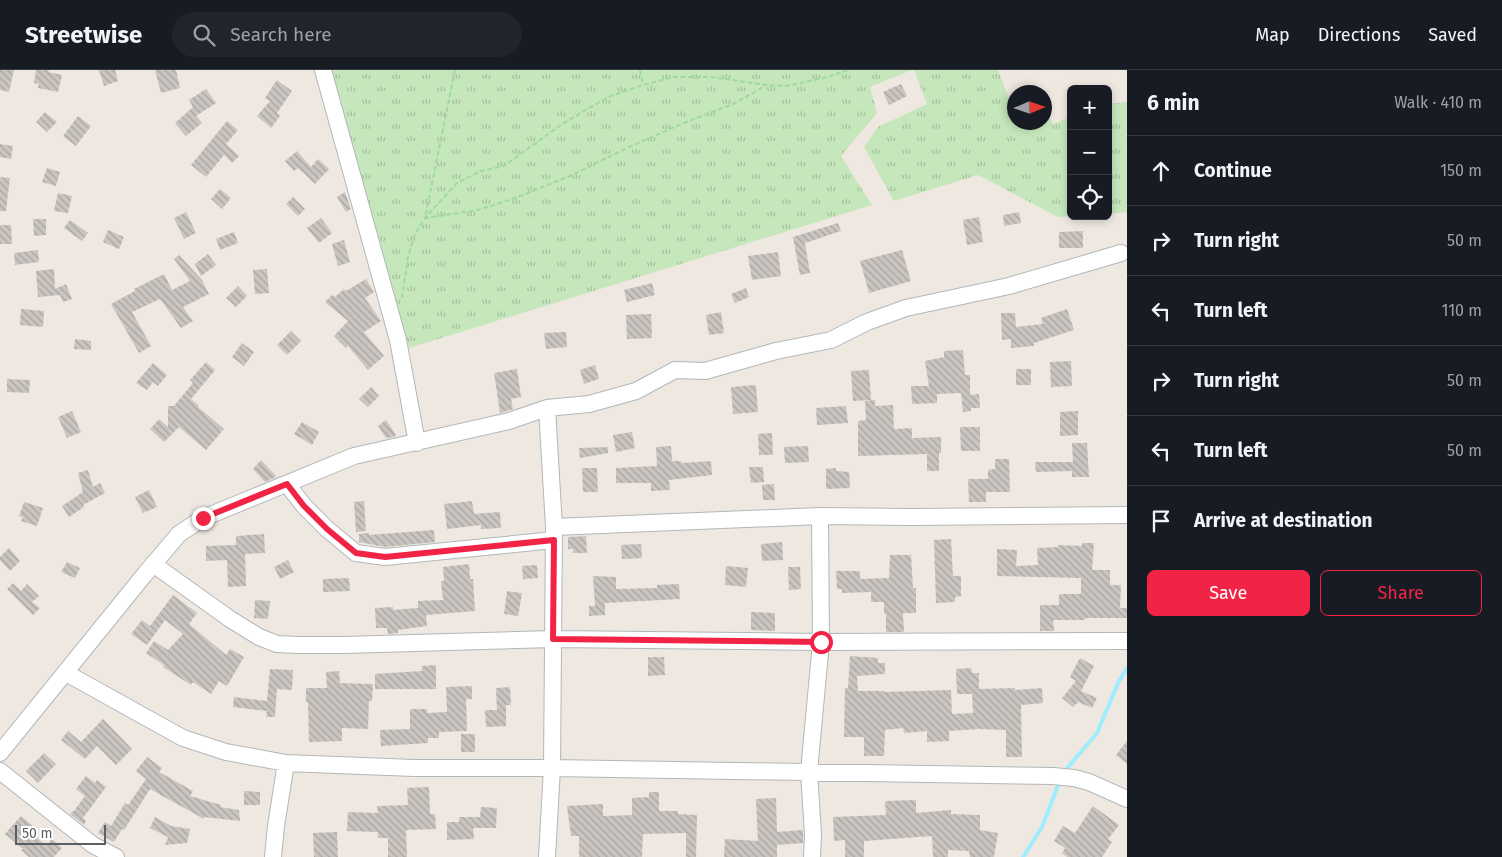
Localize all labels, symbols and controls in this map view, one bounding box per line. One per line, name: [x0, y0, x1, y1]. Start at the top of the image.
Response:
search box: [172, 12, 522, 57]
text: Streetwise: [25, 21, 142, 49]
icon: search: [190, 21, 218, 49]
text: Search here: [230, 23, 332, 46]
text: Map: [1255, 24, 1290, 46]
text: Directions: [1318, 24, 1400, 46]
text: Saved: [1428, 24, 1477, 46]
north arrow: [1007, 85, 1052, 130]
map controls: [1067, 85, 1112, 220]
button: +: [1067, 85, 1112, 130]
text: 6 min: [1147, 90, 1200, 116]
text: Walk · 410 m: [1394, 93, 1482, 112]
button: −: [1067, 130, 1112, 175]
icon: ahead: [1147, 157, 1175, 185]
text: Continue: [1194, 159, 1272, 182]
text: 150 m: [1440, 161, 1482, 180]
button: locate: [1067, 175, 1112, 220]
icon: right: [1147, 227, 1175, 255]
text: Turn right: [1194, 229, 1279, 252]
text: 50 m: [1447, 231, 1482, 250]
icon: left: [1147, 297, 1175, 325]
text: Turn left: [1194, 299, 1268, 322]
text: 110 m: [1441, 301, 1482, 320]
icon: right: [1147, 367, 1175, 395]
text: Turn right: [1194, 369, 1279, 392]
text: 50 m: [1447, 371, 1482, 390]
icon: left: [1147, 437, 1175, 465]
text: Turn left: [1194, 439, 1268, 462]
text: 50 m: [1447, 441, 1482, 460]
route end: [192, 507, 215, 530]
icon: arrive: [1147, 507, 1175, 535]
text: Arrive at destination: [1194, 509, 1373, 532]
button: Save: [1147, 570, 1310, 616]
button: Share: [1320, 570, 1482, 616]
route start: [810, 631, 833, 654]
scale bar: [15, 822, 106, 845]
text: 50 m: [22, 825, 53, 842]

